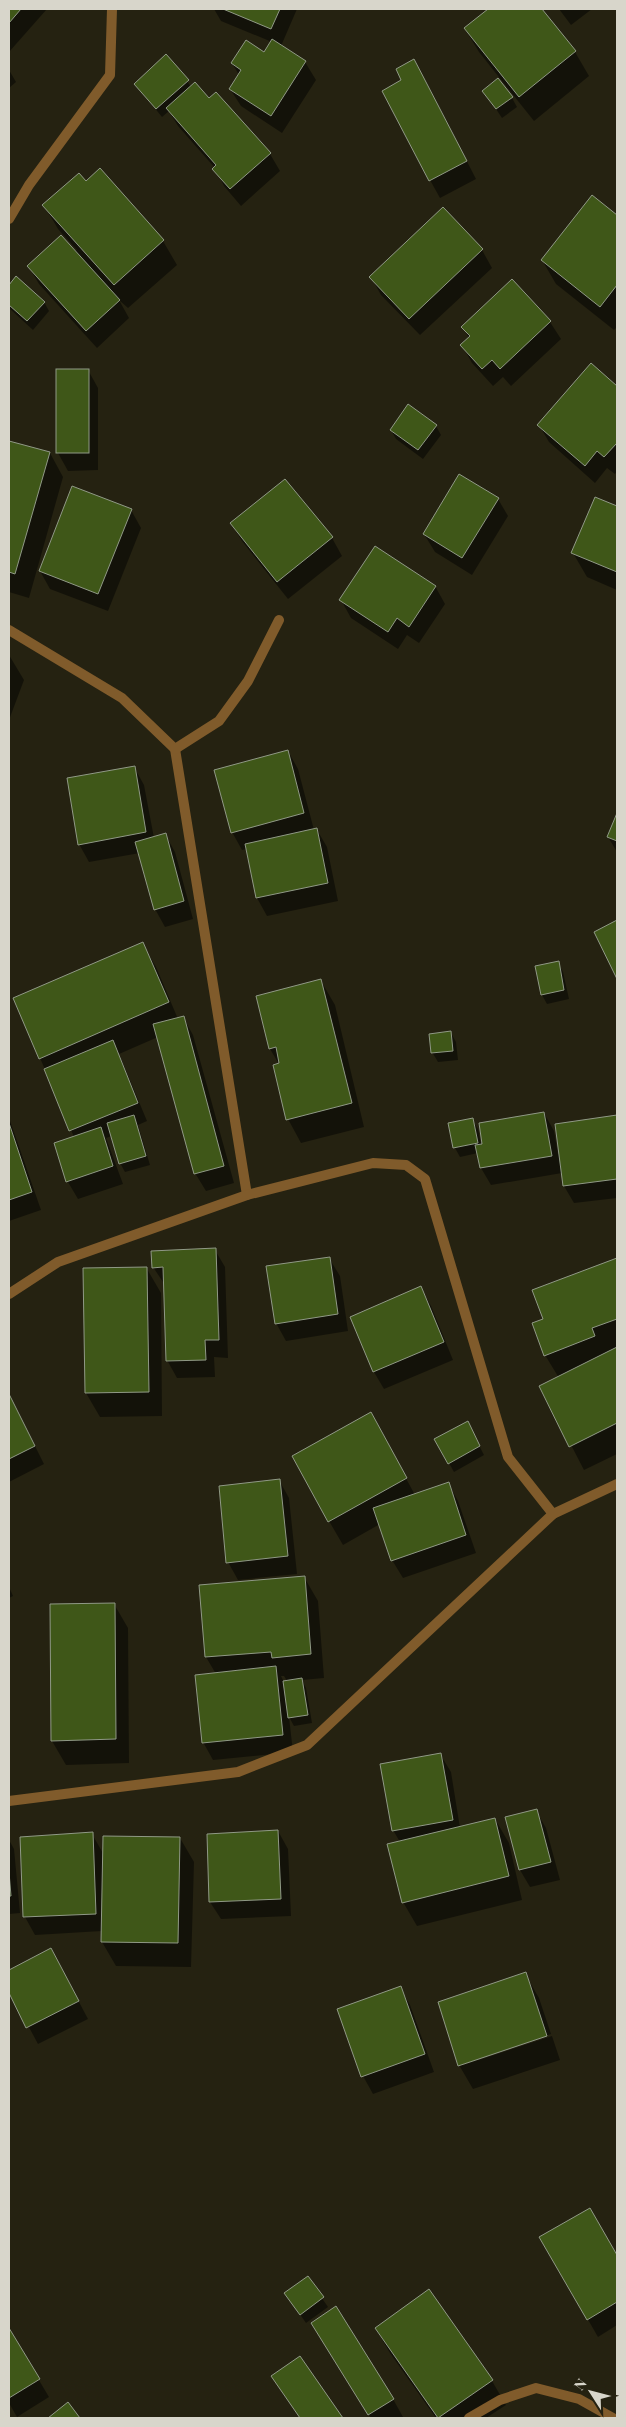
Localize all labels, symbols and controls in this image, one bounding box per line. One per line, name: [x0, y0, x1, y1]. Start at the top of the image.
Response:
north arrow: [566, 2367, 616, 2417]
text: N: [569, 2374, 591, 2394]

